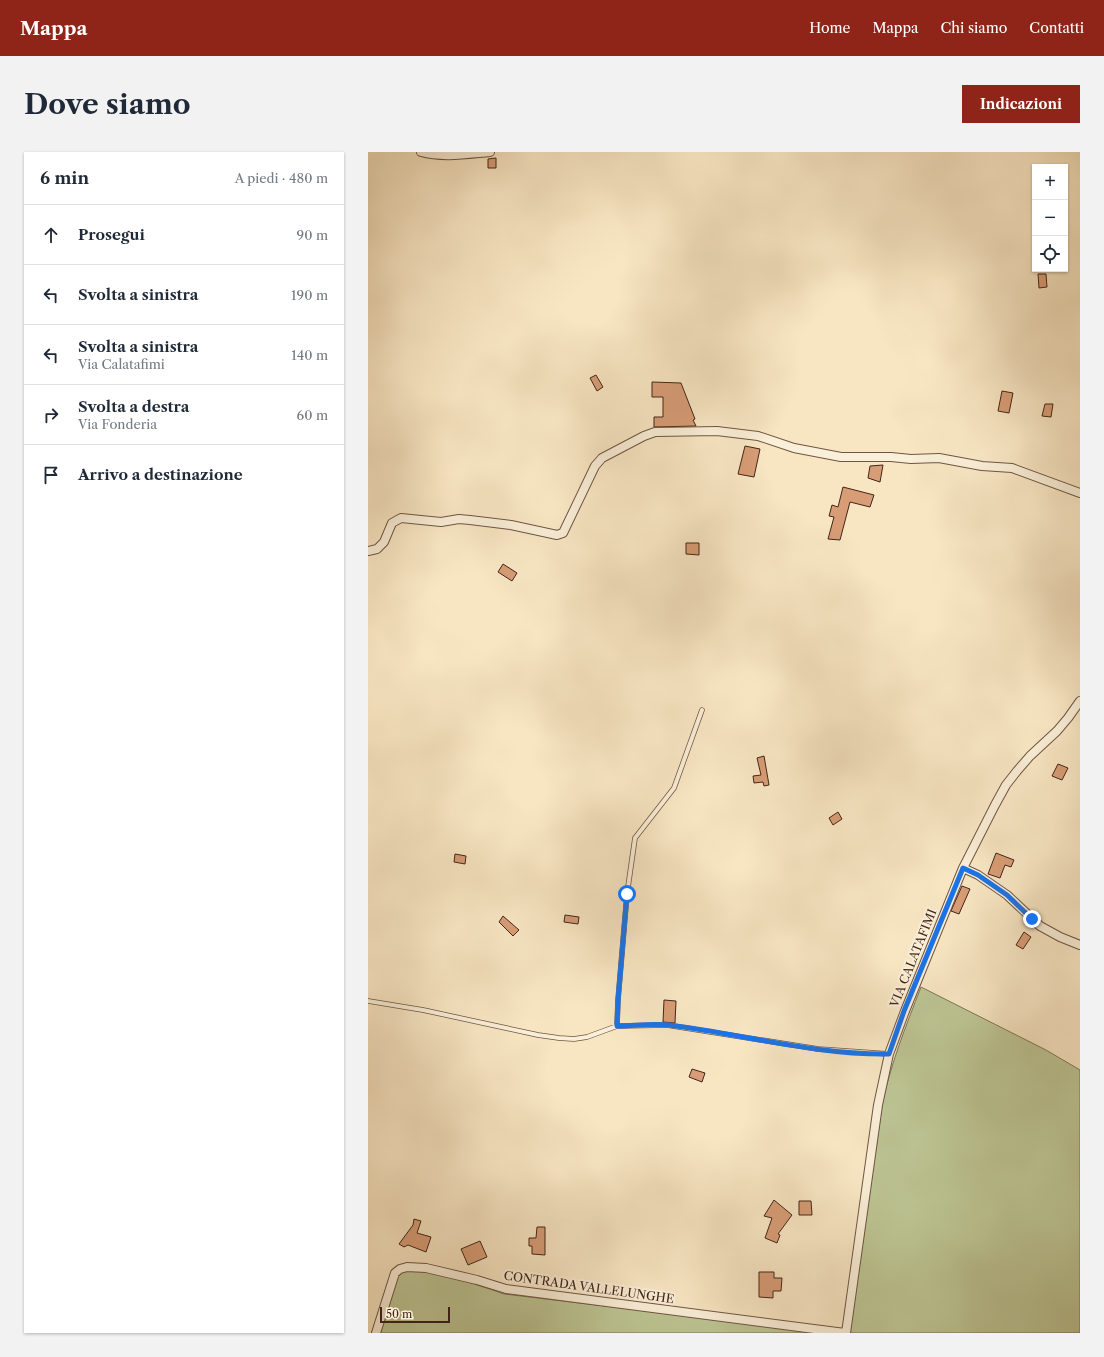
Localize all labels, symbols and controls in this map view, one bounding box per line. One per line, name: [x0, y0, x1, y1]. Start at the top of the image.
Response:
text: Mappa: [20, 17, 88, 40]
text: Home: [809, 19, 850, 37]
text: Mappa: [872, 19, 918, 37]
text: Chi siamo: [940, 19, 1007, 37]
text: Contatti: [1029, 19, 1084, 37]
button: Indicazioni: [962, 85, 1080, 123]
text: Dove siamo: [24, 87, 191, 121]
map controls: [1032, 164, 1068, 272]
button: +: [1032, 164, 1068, 200]
text: 6 min: [40, 168, 89, 188]
text: A piedi · 480 m: [235, 170, 328, 186]
button: −: [1032, 200, 1068, 236]
icon: ahead: [40, 224, 62, 246]
text: Prosegui: [78, 225, 145, 244]
text: 90 m: [297, 227, 328, 243]
button: locate: [1032, 236, 1068, 272]
icon: left: [40, 284, 62, 306]
text: Svolta a sinistra: [78, 285, 198, 304]
text: 190 m: [291, 287, 328, 303]
text: Svolta a sinistra: [78, 337, 198, 356]
icon: left: [40, 344, 62, 366]
text: 140 m: [291, 347, 328, 363]
text: Via Calatafimi: [78, 356, 165, 372]
text: Svolta a destra: [78, 397, 189, 416]
icon: right: [40, 404, 62, 426]
text: 60 m: [297, 407, 328, 423]
text: Via Fonderia: [78, 416, 157, 432]
icon: arrive: [40, 464, 62, 486]
text: Arrivo a destinazione: [78, 465, 243, 484]
route start: [618, 885, 636, 903]
street label: VIA CALATAFIMI: [886, 907, 940, 1010]
route end: [1023, 910, 1041, 928]
street label: CONTRADA VALLELUNGHE: [503, 1268, 675, 1306]
scale bar: [380, 1305, 450, 1324]
text: 50 m: [386, 1307, 412, 1321]

